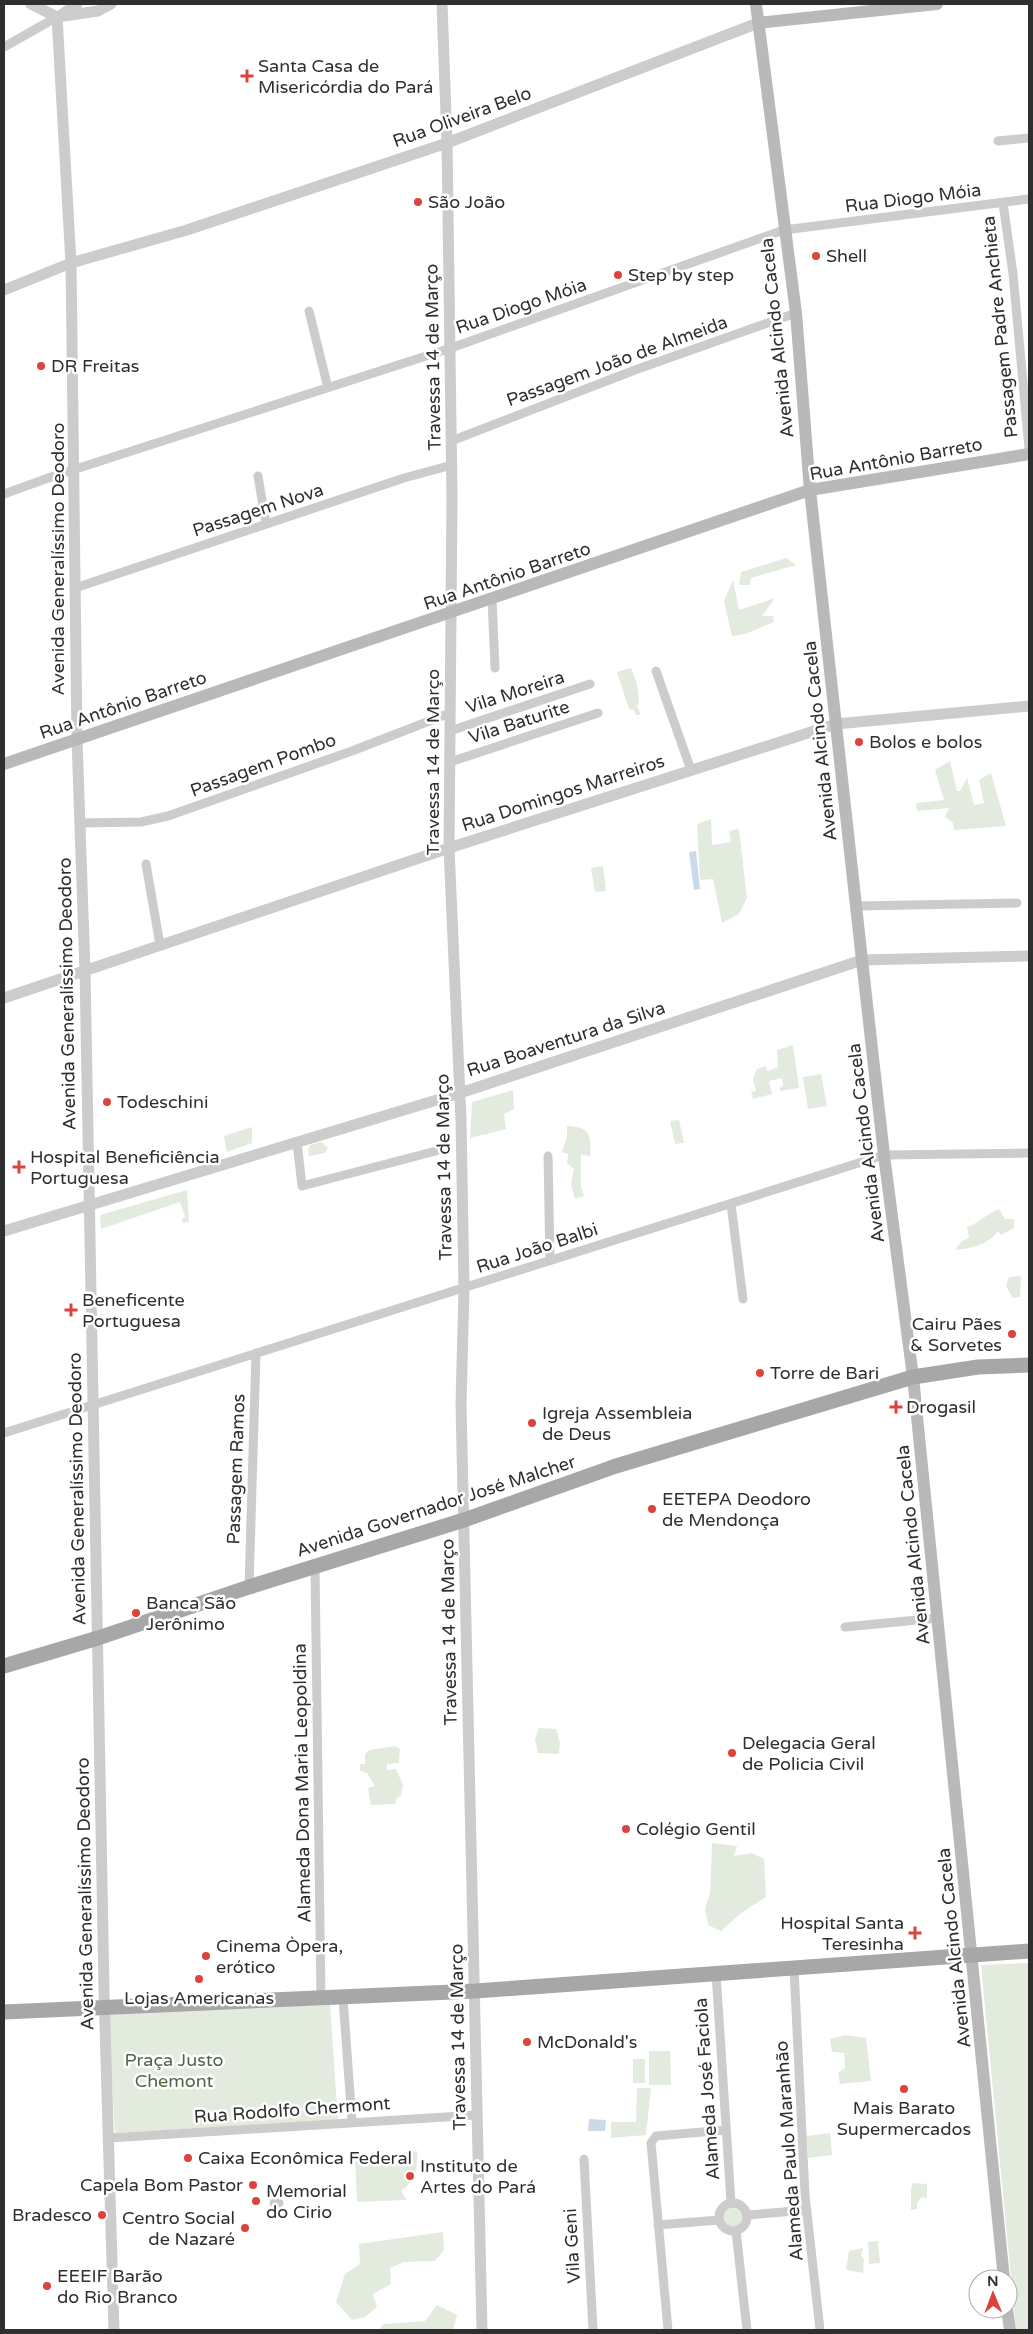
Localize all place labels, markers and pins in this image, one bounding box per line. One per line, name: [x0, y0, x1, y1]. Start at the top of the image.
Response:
place label: Santa Casa de Misericórdia do Pará: [258, 55, 433, 98]
marker: Santa Casa de Misericórdia do Pará: [240, 69, 254, 83]
place label: São João: [428, 191, 505, 213]
marker: São João: [412, 196, 424, 208]
place label: Shell: [826, 245, 867, 267]
marker: Shell: [810, 250, 822, 262]
place label: Step by step: [628, 264, 734, 286]
marker: Step by step: [612, 269, 624, 281]
place label: DR Freitas: [51, 355, 139, 377]
marker: DR Freitas: [35, 360, 47, 372]
place label: Bolos e bolos: [869, 731, 982, 753]
marker: Bolos e bolos: [853, 736, 865, 748]
place label: Todeschini: [117, 1091, 208, 1113]
marker: Todeschini: [101, 1096, 113, 1108]
place label: Hospital Beneficiência Portuguesa: [30, 1146, 220, 1189]
marker: Hospital Beneficiência Portuguesa: [12, 1160, 26, 1174]
place label: Beneficente Portuguesa: [82, 1289, 185, 1332]
marker: Beneficente Portuguesa: [64, 1303, 78, 1317]
place label: Cairu Pães & Sorvetes: [910, 1313, 1002, 1356]
marker: Cairu Pães & Sorvetes: [1006, 1328, 1018, 1340]
place label: Torre de Bari: [770, 1362, 879, 1384]
marker: Torre de Bari: [754, 1367, 766, 1379]
place label: Drogasil: [906, 1396, 976, 1418]
marker: Drogasil: [890, 1401, 902, 1413]
place label: Igreja Assembleia de Deus: [542, 1402, 692, 1445]
marker: Igreja Assembleia de Deus: [526, 1417, 538, 1429]
place label: EETEPA Deodoro de Mendonça: [662, 1488, 811, 1531]
marker: EETEPA Deodoro de Mendonça: [646, 1503, 658, 1515]
place label: Banca São Jerônimo: [146, 1592, 236, 1635]
marker: Banca São Jerônimo: [130, 1607, 142, 1619]
place label: Delegacia Geral de Policia Civil: [742, 1732, 876, 1775]
marker: Delegacia Geral de Policia Civil: [726, 1747, 738, 1759]
place label: Colégio Gentil: [636, 1818, 756, 1840]
marker: Colégio Gentil: [620, 1823, 632, 1835]
place label: Hospital Santa Teresinha: [780, 1912, 904, 1955]
marker: Hospital Santa Teresinha: [908, 1926, 922, 1940]
place label: Cinema Òpera, erótico: [216, 1935, 343, 1978]
marker: Cinema Òpera, erótico: [200, 1950, 212, 1962]
marker: Lojas Americanas: [193, 1973, 205, 1985]
place label: Lojas Americanas: [124, 1987, 274, 2009]
place label: McDonald's: [537, 2031, 637, 2053]
marker: McDonald's: [521, 2036, 533, 2048]
marker: Mais Barato Supermercados: [898, 2083, 910, 2095]
place label: Mais Barato Supermercados: [837, 2097, 971, 2140]
place label: Caixa Econômica Federal: [198, 2147, 412, 2169]
marker: Caixa Econômica Federal: [182, 2152, 194, 2164]
place label: Instituto de Artes do Pará: [420, 2155, 536, 2198]
marker: Instituto de Artes do Pará: [404, 2170, 416, 2182]
place label: Capela Bom Pastor: [80, 2174, 243, 2196]
marker: Capela Bom Pastor: [247, 2179, 259, 2191]
place label: Memorial do Cirio: [266, 2180, 347, 2223]
marker: Memorial do Cirio: [250, 2195, 262, 2207]
place label: Bradesco: [12, 2204, 92, 2226]
place label: Centro Social de Nazaré: [122, 2207, 235, 2250]
marker: Bradesco: [96, 2209, 108, 2221]
marker: Centro Social de Nazaré: [239, 2222, 251, 2234]
place label: EEEIF Barão do Rio Branco: [57, 2265, 178, 2308]
marker: EEEIF Barão do Rio Branco: [41, 2280, 53, 2292]

